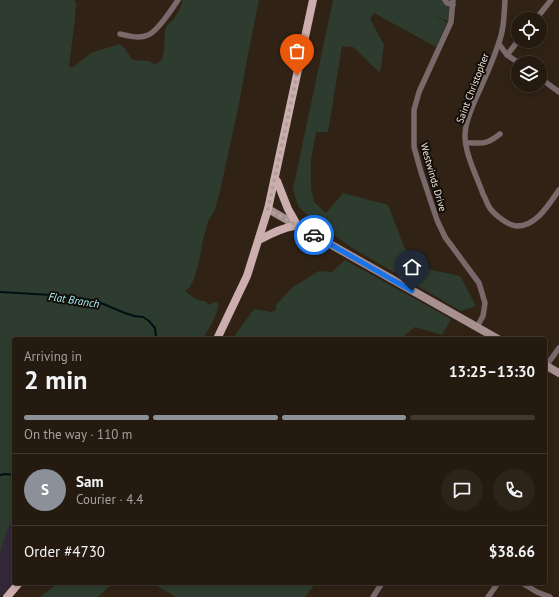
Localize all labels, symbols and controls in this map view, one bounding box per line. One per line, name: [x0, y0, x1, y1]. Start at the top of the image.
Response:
map controls: [511, 12, 547, 92]
button: locate: [511, 12, 547, 48]
pin: [280, 34, 314, 75]
icon: bag: [286, 40, 308, 62]
street label: Saint Christopher: [453, 51, 492, 125]
button: layers: [511, 56, 547, 92]
street label: Westwinds Drive: [418, 141, 450, 213]
courier: [294, 215, 334, 255]
icon: car: [303, 224, 325, 246]
pin: [395, 250, 429, 291]
icon: home: [401, 256, 423, 278]
water label: Flat Branch: [48, 289, 101, 311]
text: Arriving in: [24, 348, 82, 365]
text: 13:25–13:30: [449, 362, 535, 381]
text: 2 min: [24, 363, 87, 396]
text: On the way · 110 m: [24, 426, 132, 443]
button: chat: [441, 469, 483, 511]
button: phone: [493, 469, 535, 511]
text: Sam: [76, 472, 103, 491]
text: S: [41, 480, 49, 499]
text: Courier · 4.4: [76, 491, 143, 508]
text: Order #4730: [24, 542, 105, 561]
text: $38.66: [489, 542, 535, 561]

